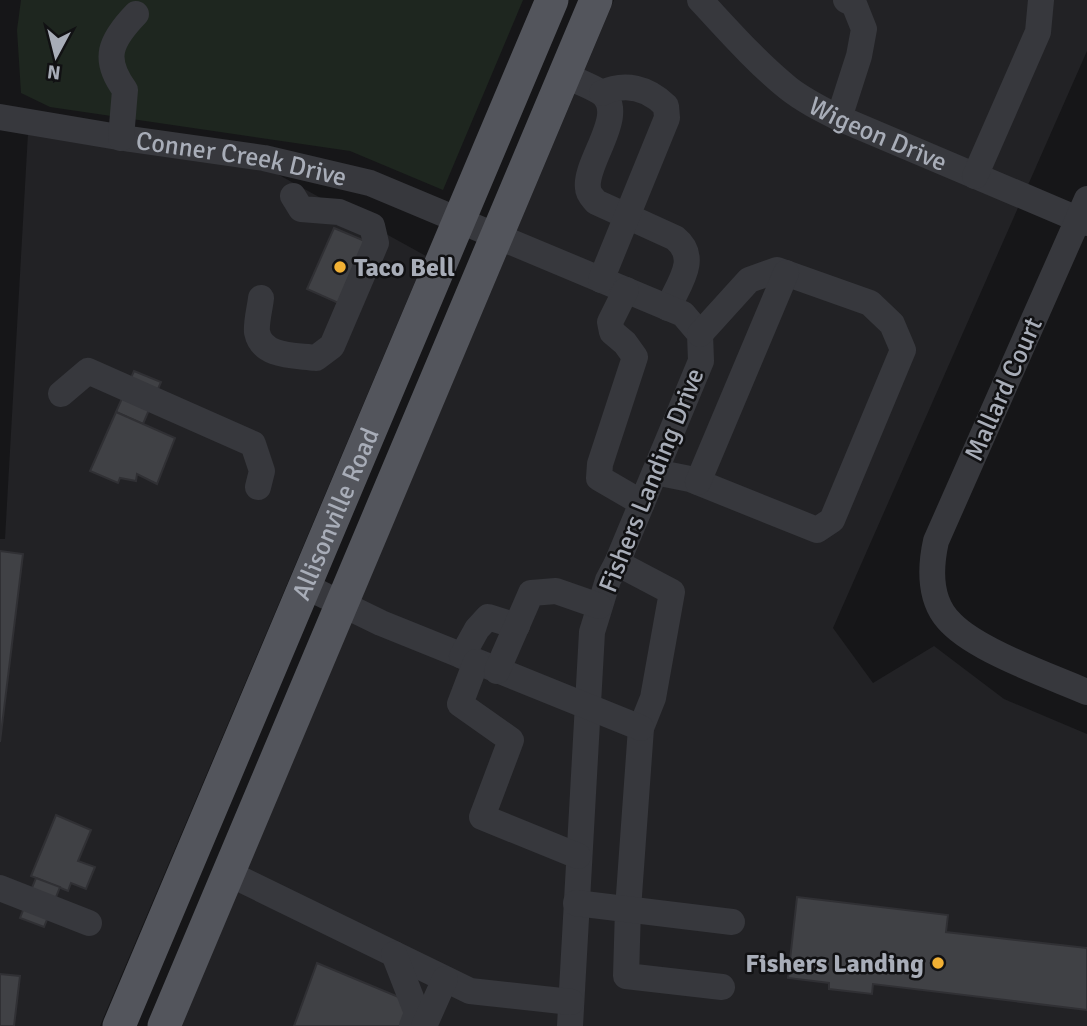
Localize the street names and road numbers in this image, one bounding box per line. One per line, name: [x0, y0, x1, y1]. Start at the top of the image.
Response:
street label: Wigeon Drive: [803, 90, 952, 179]
street label: Conner Creek Drive: [134, 125, 350, 194]
street label: Mallard Court: [958, 313, 1050, 466]
street label: Fishers Landing Drive: [592, 364, 712, 597]
street label: Allisonville Road: [286, 423, 387, 605]

